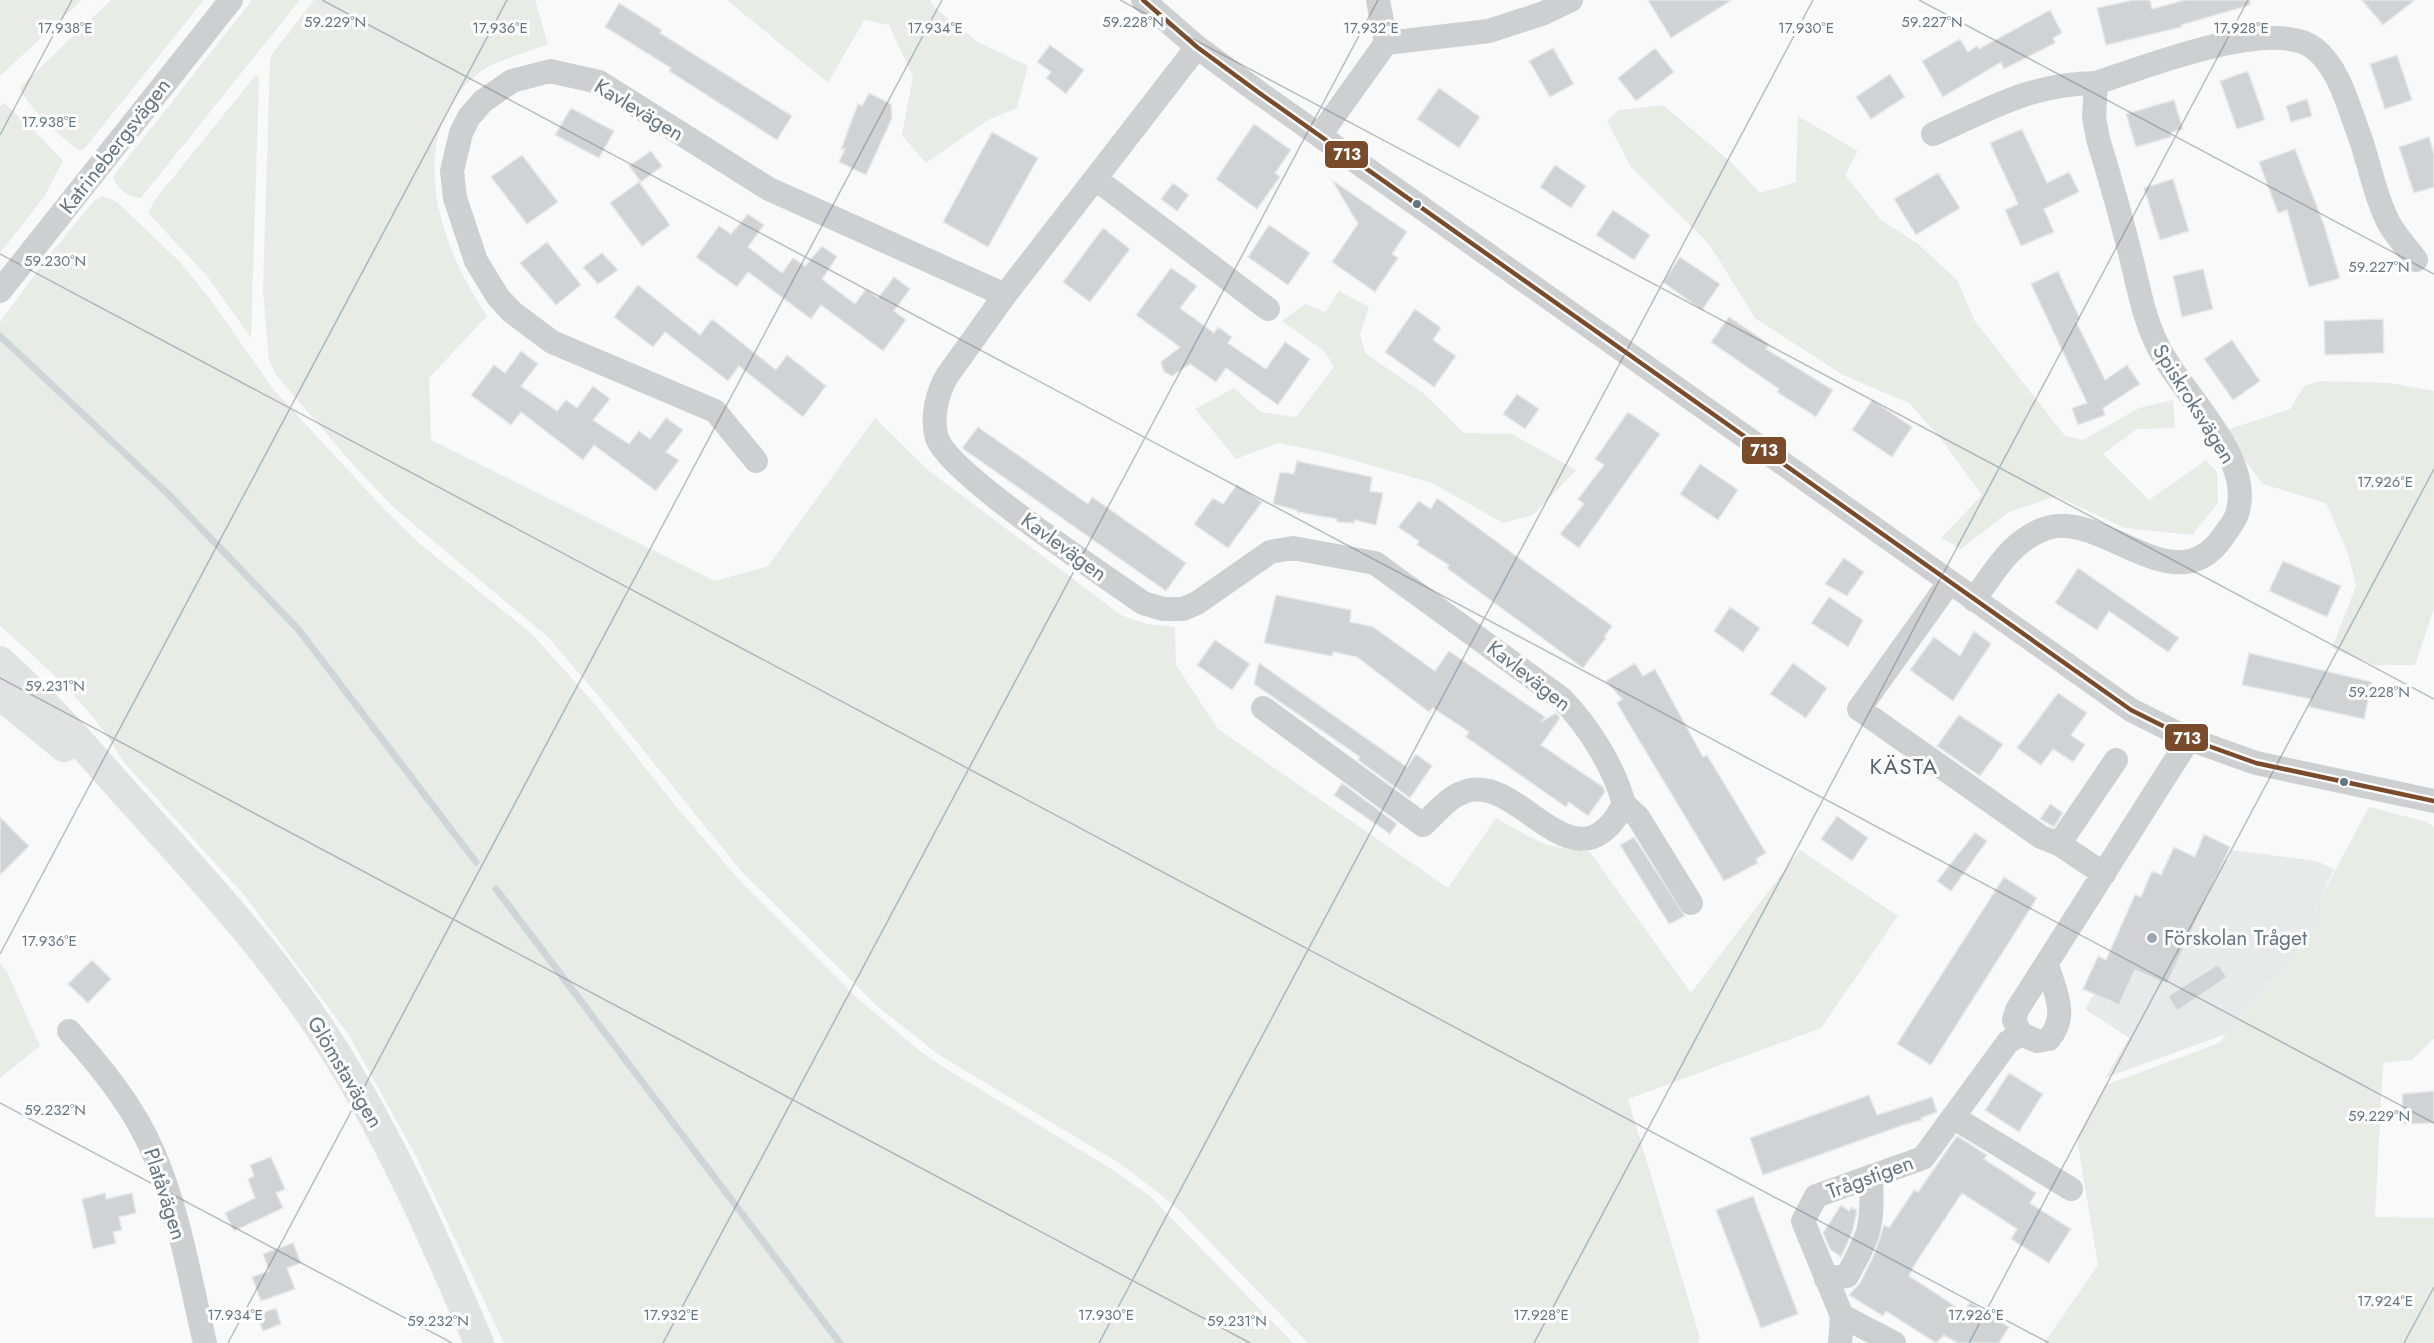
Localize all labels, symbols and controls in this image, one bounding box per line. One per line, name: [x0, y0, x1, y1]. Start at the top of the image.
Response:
text: 59.229°N: [304, 11, 366, 33]
text: 59.228°N: [1102, 11, 1164, 33]
text: 59.227°N: [1901, 11, 1963, 33]
text: 17.938°E: [37, 17, 93, 39]
text: 17.936°E: [472, 17, 528, 39]
text: 17.934°E: [907, 17, 963, 39]
text: 17.932°E: [1343, 17, 1399, 39]
text: 17.930°E: [1778, 17, 1834, 39]
text: 17.928°E: [2213, 17, 2269, 39]
street label: Kavlevägen: [589, 71, 689, 149]
street label: Katrinebergsvägen: [52, 72, 178, 220]
text: 17.938°E: [21, 111, 77, 133]
line badge: 713: [1324, 140, 1369, 169]
text: 713: [1333, 143, 1361, 166]
unlabelled marker: [1411, 198, 1423, 210]
text: 59.230°N: [24, 250, 86, 272]
text: 59.227°N: [2348, 256, 2410, 278]
street label: Spiskroksvägen: [2145, 338, 2243, 470]
line badge: 713: [1741, 436, 1787, 465]
text: 713: [1750, 439, 1778, 462]
text: 17.926°E: [2357, 471, 2413, 493]
street label: Kavlevägen: [1015, 506, 1113, 588]
street label: Kavlevägen: [1480, 633, 1578, 719]
text: 59.231°N: [25, 675, 85, 697]
text: 59.228°N: [2348, 681, 2410, 703]
line badge: 713: [2164, 723, 2209, 752]
text: 713: [2173, 727, 2201, 750]
district label: KÄSTA: [1869, 750, 1939, 782]
unlabelled marker: [2338, 776, 2350, 788]
place label: Förskolan Tråget: [2164, 923, 2307, 953]
text: 17.936°E: [21, 930, 77, 952]
marker: Förskolan Tråget: [2145, 931, 2159, 945]
street label: Glömstavägen: [300, 1010, 390, 1134]
text: 59.232°N: [24, 1099, 86, 1121]
text: 59.229°N: [2348, 1105, 2410, 1127]
street label: Platåvägen: [136, 1144, 194, 1244]
street label: Trågstigen: [1822, 1147, 1918, 1207]
text: 17.924°E: [2357, 1290, 2413, 1312]
text: 17.934°E: [207, 1304, 263, 1326]
text: 17.932°E: [643, 1304, 699, 1326]
text: 17.930°E: [1078, 1304, 1134, 1326]
text: 17.928°E: [1513, 1304, 1569, 1326]
text: 17.926°E: [1948, 1304, 2004, 1326]
text: 59.232°N: [407, 1310, 469, 1332]
text: 59.231°N: [1207, 1310, 1267, 1332]

